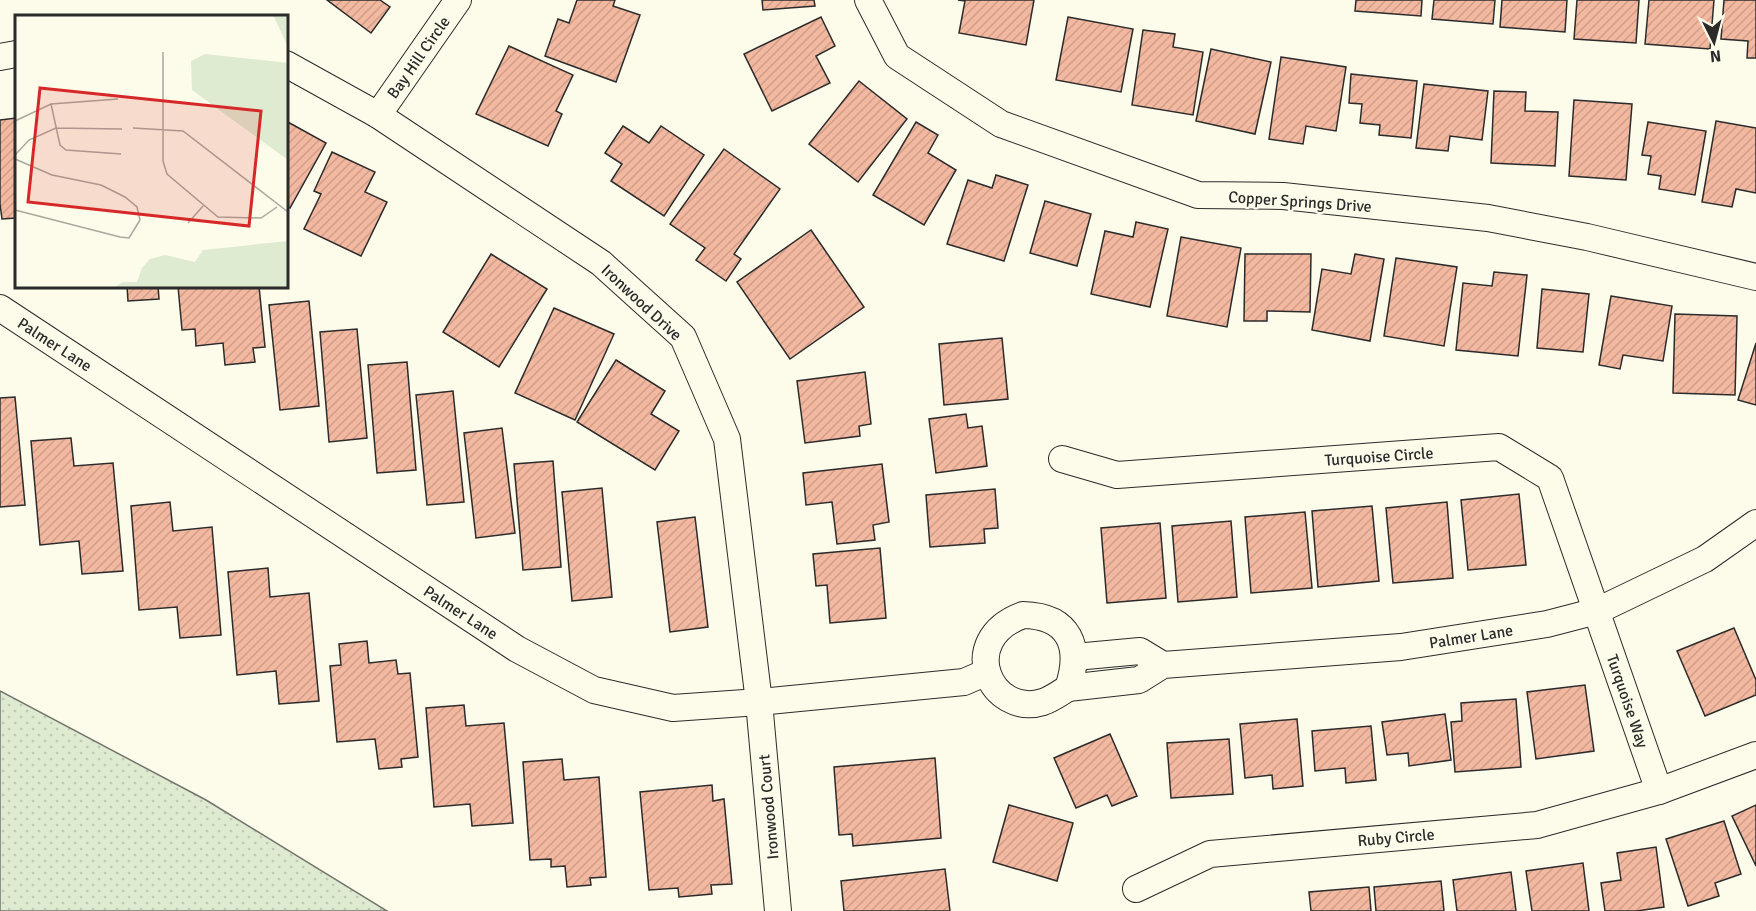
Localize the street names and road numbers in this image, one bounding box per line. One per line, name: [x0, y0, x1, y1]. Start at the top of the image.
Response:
street label: Bay Hill Circle: [383, 12, 455, 103]
street label: Copper Springs Drive: [1228, 187, 1372, 217]
street label: Ironwood Drive: [597, 260, 686, 345]
street label: Palmer Lane: [13, 313, 95, 376]
street label: Turquoise Circle: [1324, 443, 1434, 471]
street label: Palmer Lane: [419, 581, 501, 644]
street label: Palmer Lane: [1428, 620, 1515, 653]
street label: Turquoise Way: [1602, 652, 1653, 751]
street label: Ironwood Court: [754, 753, 784, 860]
street label: Ruby Circle: [1357, 825, 1435, 851]

